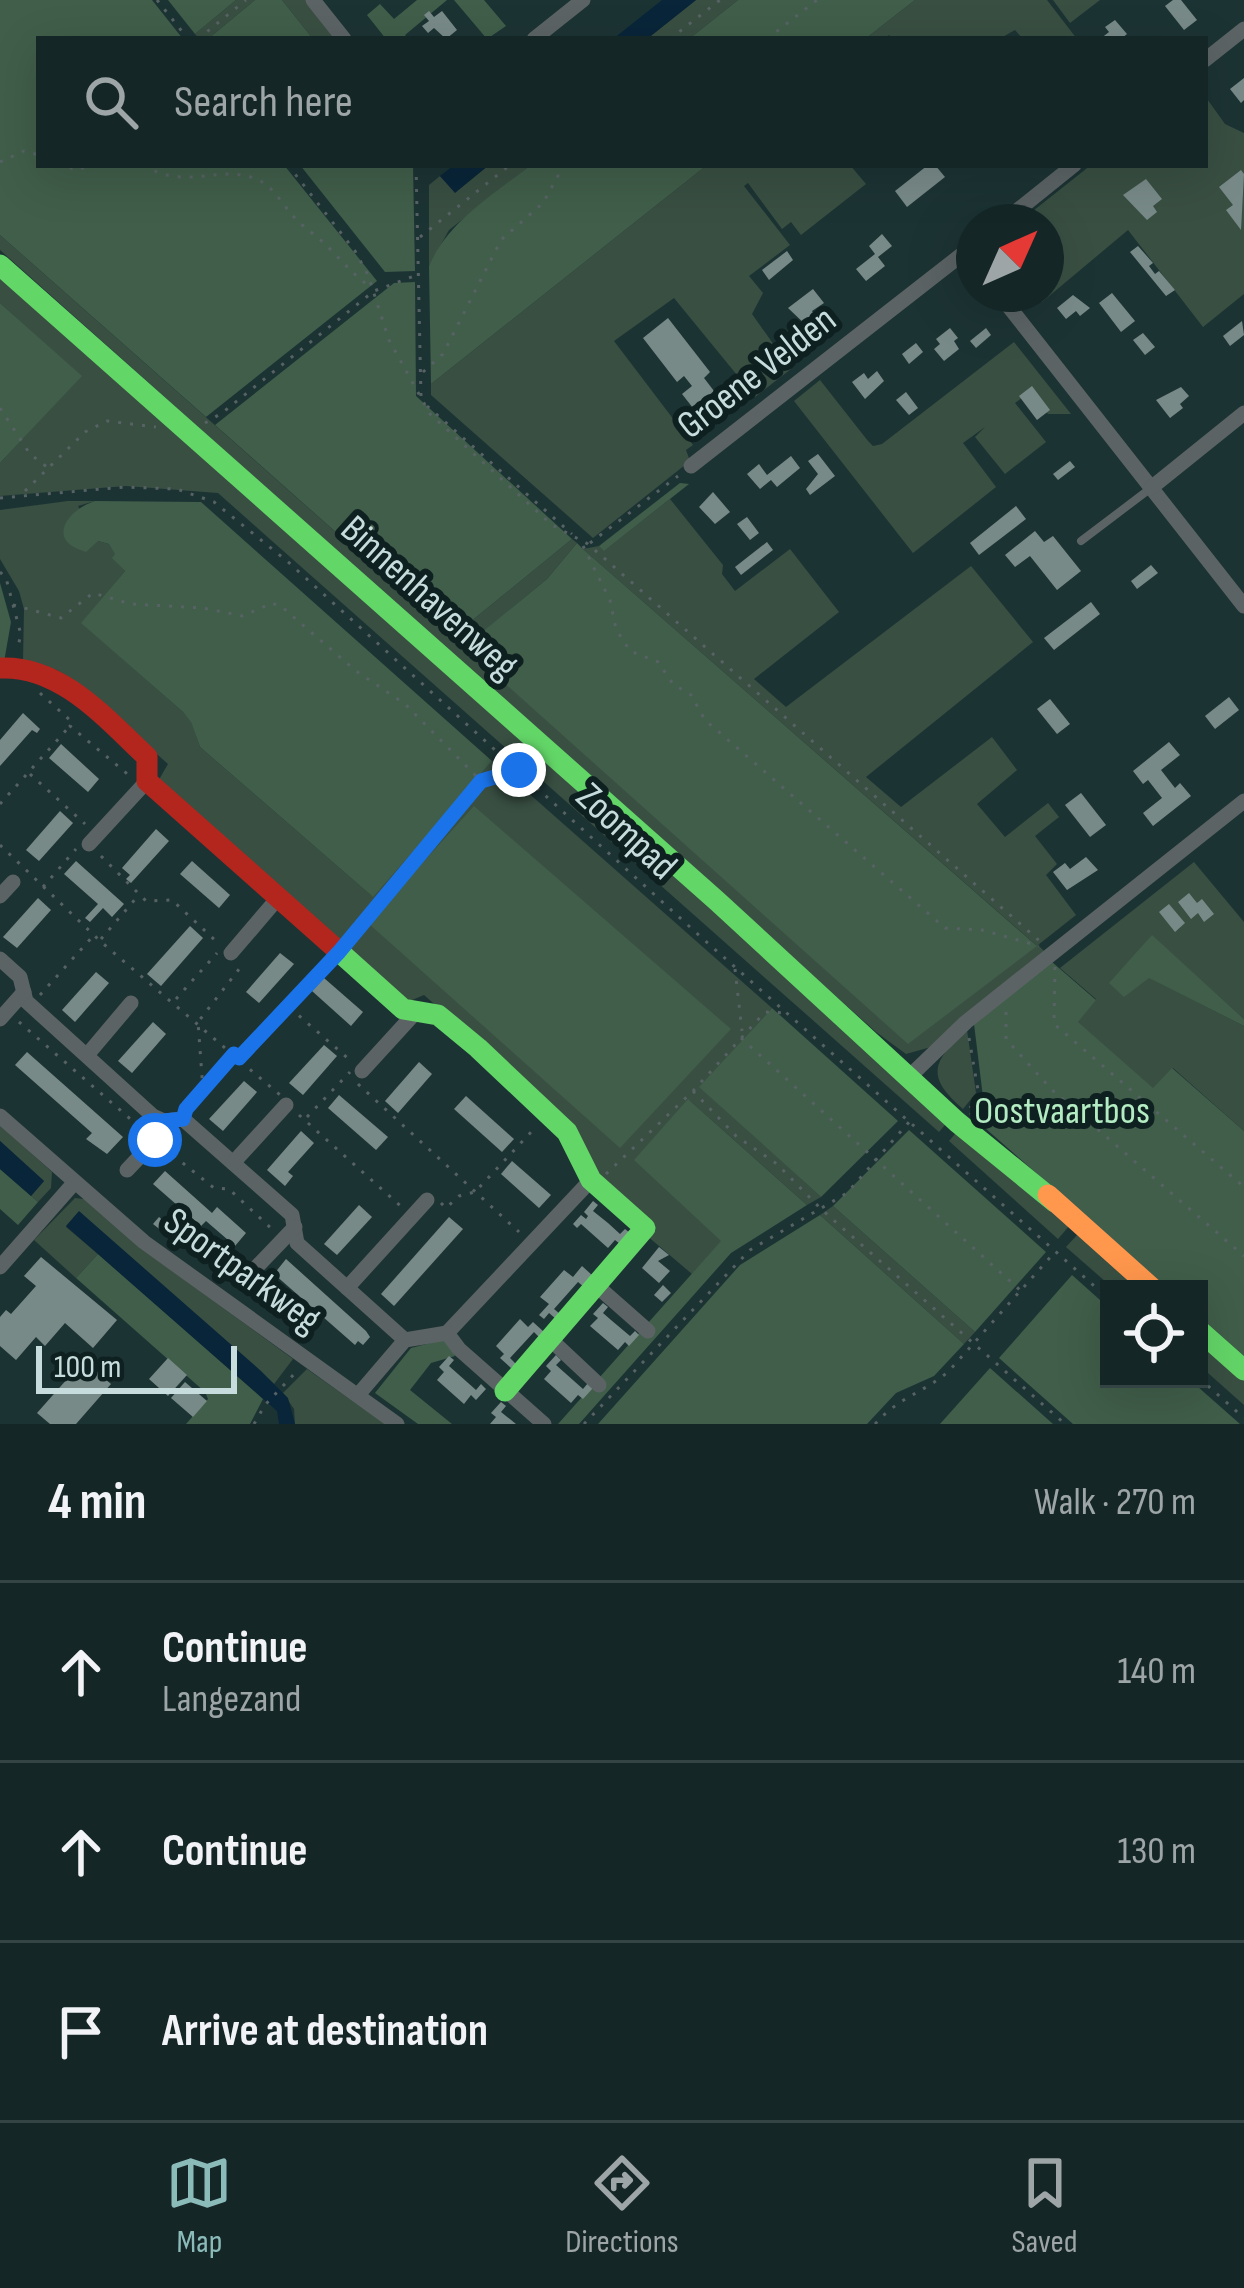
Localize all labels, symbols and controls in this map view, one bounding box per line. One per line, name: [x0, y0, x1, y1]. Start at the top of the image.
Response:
search box: [36, 36, 1208, 168]
icon: search: [78, 69, 144, 135]
text: Search here: [174, 75, 353, 130]
north arrow: [956, 204, 1064, 312]
street label: Groene Velden: [668, 296, 846, 450]
street label: Binnenhavenweg: [331, 506, 527, 690]
route end: [492, 743, 546, 797]
street label: Zoompad: [566, 774, 686, 890]
park label: Oostvaartbos: [974, 1088, 1150, 1135]
route start: [128, 1113, 182, 1167]
street label: Sportparkweg: [154, 1198, 330, 1344]
map controls: [1100, 1280, 1208, 1388]
button: locate: [1100, 1280, 1208, 1388]
scale bar: [36, 1340, 237, 1393]
text: 100 m: [54, 1347, 121, 1387]
text: 4 min: [48, 1472, 147, 1533]
text: Walk · 270 m: [1034, 1479, 1196, 1526]
text: Continue: [162, 1621, 308, 1676]
icon: ahead: [48, 1639, 114, 1705]
text: 140 m: [1117, 1648, 1196, 1695]
text: Langezand: [162, 1676, 301, 1723]
icon: ahead: [48, 1819, 114, 1885]
text: Continue: [162, 1824, 308, 1879]
text: 130 m: [1117, 1828, 1196, 1875]
icon: arrive: [48, 1999, 114, 2065]
text: Arrive at destination: [162, 2004, 488, 2059]
tab: Map: [166, 2150, 232, 2262]
tab: Directions: [565, 2150, 679, 2262]
tab: Saved: [1011, 2150, 1078, 2262]

